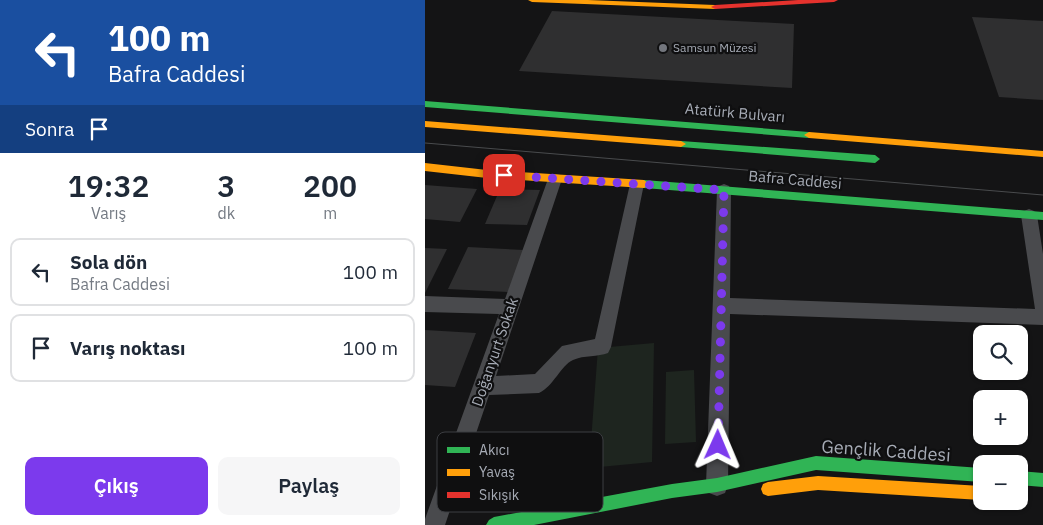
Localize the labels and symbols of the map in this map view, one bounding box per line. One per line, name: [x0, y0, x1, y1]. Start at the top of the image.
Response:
place label: Samsun Müzesi: [673, 40, 757, 55]
marker: Samsun Müzesi: [657, 42, 669, 54]
street label: Atatürk Bulvarı: [684, 99, 786, 126]
pin: [483, 154, 525, 196]
street label: Bafra Caddesi: [748, 166, 843, 193]
street label: Doğanyurt Sokak: [467, 295, 522, 409]
position arrow: [691, 418, 743, 470]
legend: [437, 432, 603, 512]
street label: Gençlik Caddesi: [821, 435, 951, 466]
text: Akıcı: [479, 441, 509, 459]
text: Yavaş: [479, 463, 515, 481]
text: Sıkışık: [479, 486, 520, 504]

